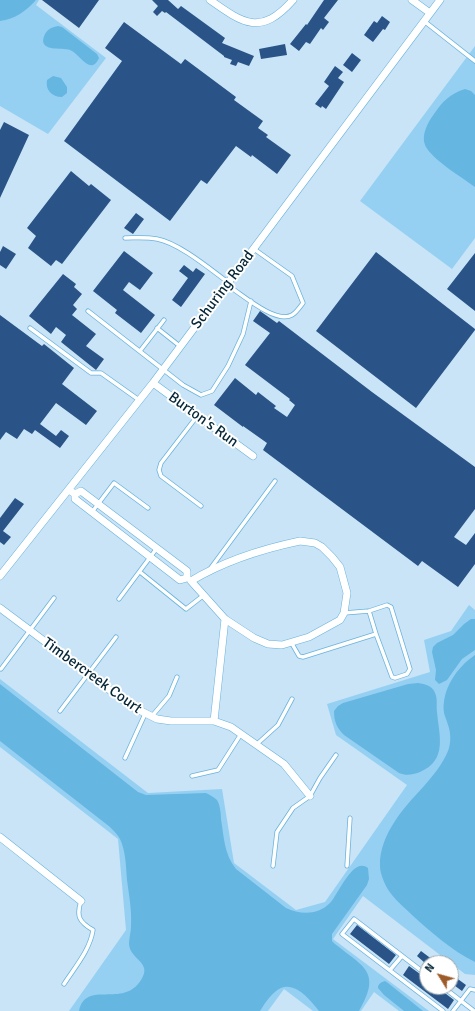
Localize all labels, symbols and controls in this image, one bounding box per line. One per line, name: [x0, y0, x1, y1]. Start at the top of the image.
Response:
street label: Schuring Road: [188, 247, 258, 333]
street label: Burton's Run: [164, 389, 242, 451]
street label: Timbercreek Court: [39, 634, 145, 718]
north arrow: [419, 955, 459, 995]
text: N: [422, 961, 437, 975]

